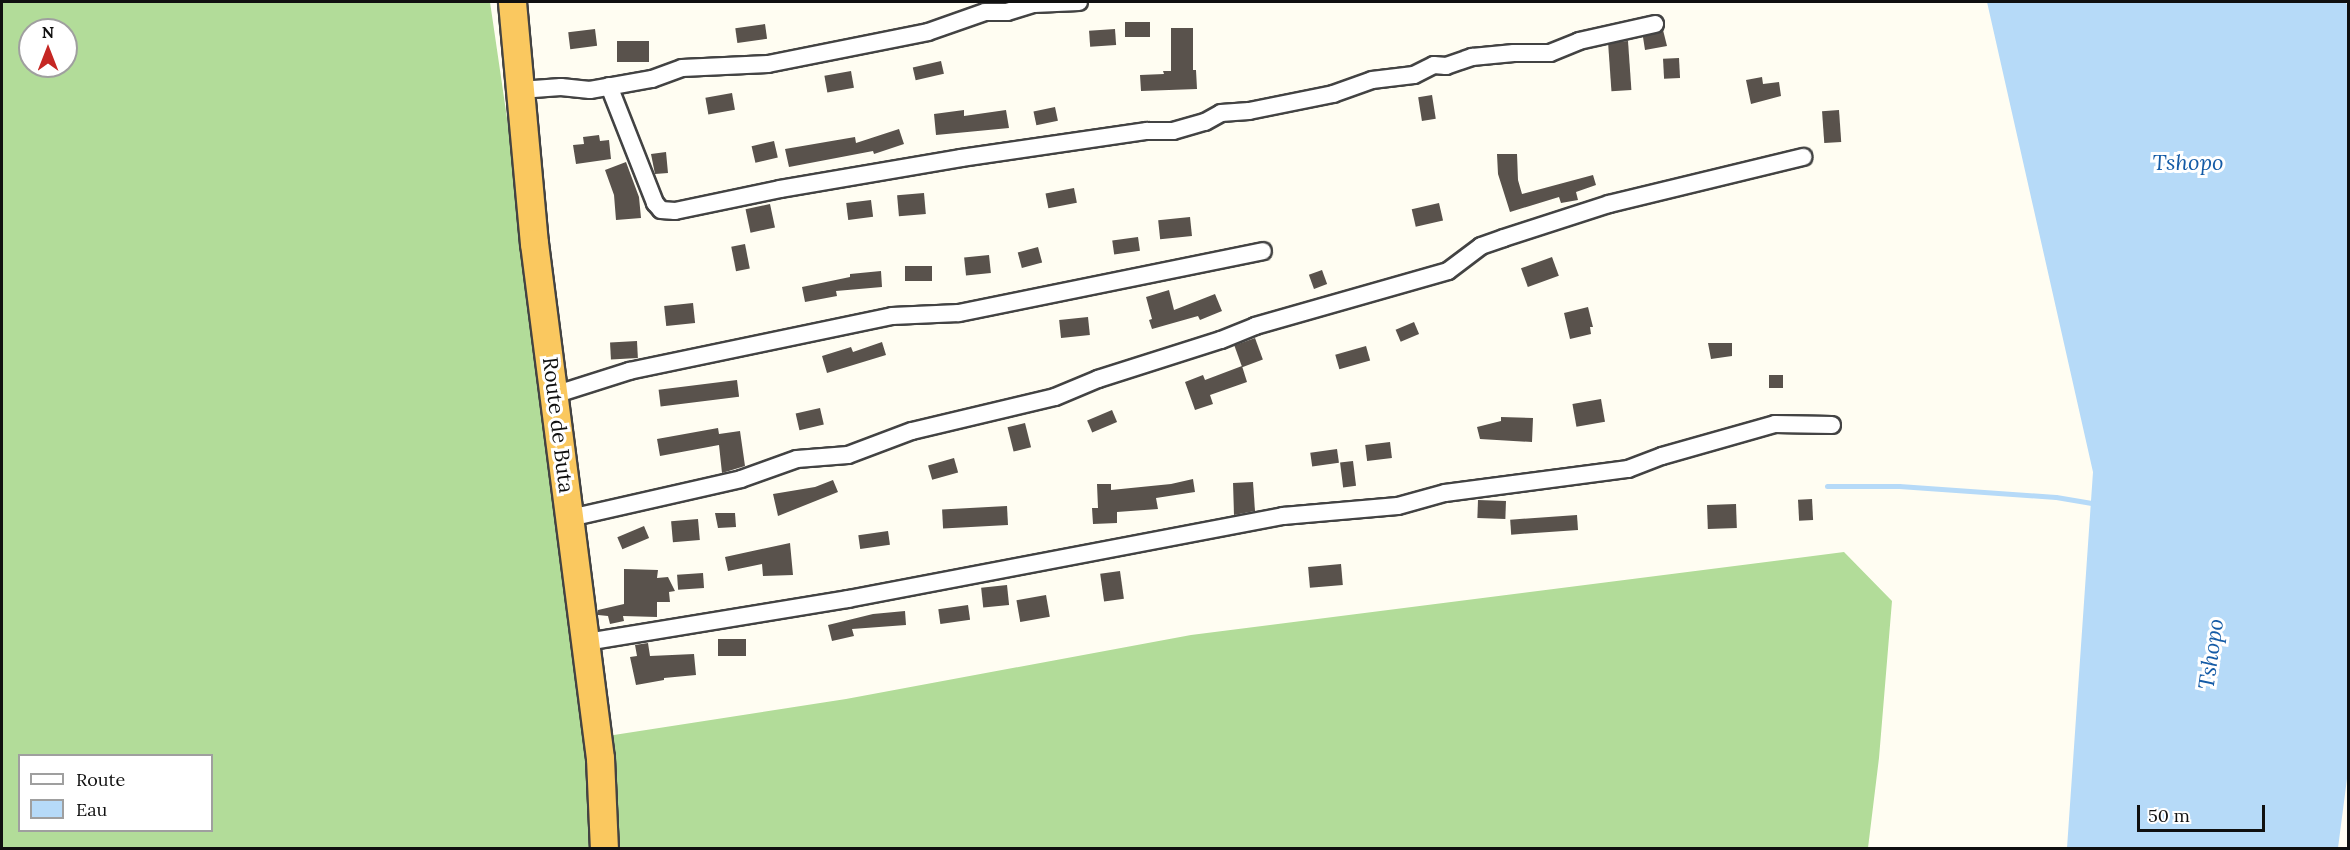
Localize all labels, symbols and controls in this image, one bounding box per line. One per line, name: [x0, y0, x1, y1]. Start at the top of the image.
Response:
north arrow: [18, 18, 78, 78]
text: N: [42, 22, 54, 42]
water label: Tshopo: [2152, 150, 2224, 176]
street label: Route de Buta: [537, 356, 579, 494]
water label: Tshopo: [2193, 617, 2229, 691]
legend: [18, 754, 213, 832]
text: Route: [76, 768, 125, 791]
scale bar: [2140, 793, 2268, 831]
text: Eau: [76, 798, 107, 821]
text: 50 m: [2148, 804, 2190, 827]

